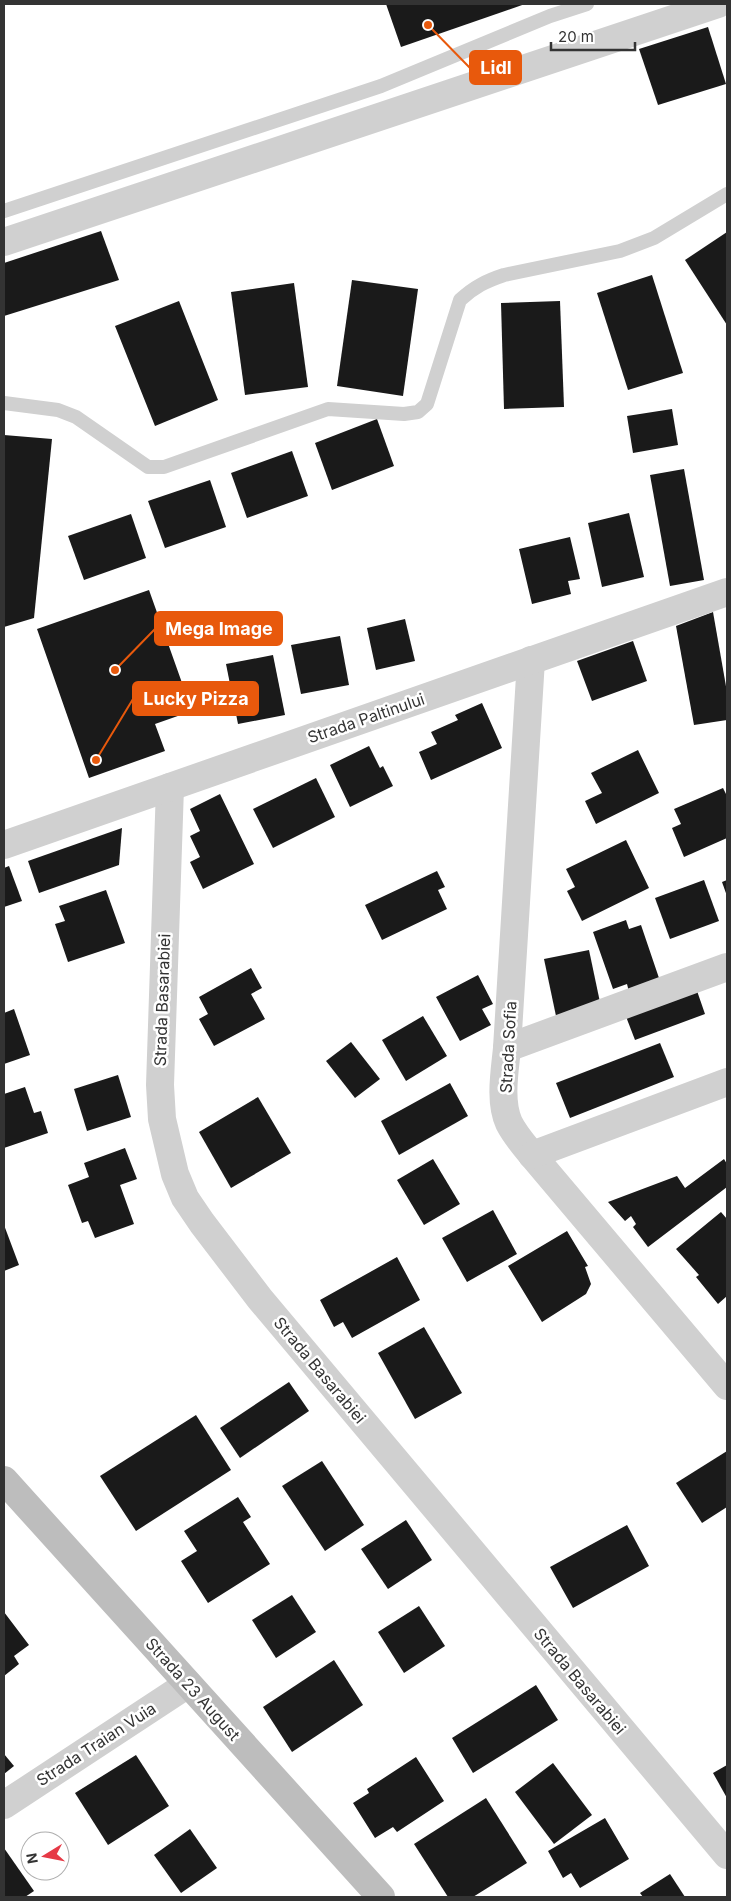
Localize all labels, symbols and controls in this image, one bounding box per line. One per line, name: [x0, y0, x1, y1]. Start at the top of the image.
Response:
scale bar: [551, 20, 635, 52]
text: 20 m: [558, 27, 594, 46]
callout: Lidl: [470, 51, 521, 84]
text: Lidl: [480, 57, 512, 78]
callout: Mega Image: [155, 612, 282, 645]
text: Mega Image: [165, 618, 273, 639]
callout: Lucky Pizza: [133, 682, 258, 715]
text: Lucky Pizza: [143, 688, 249, 709]
street label: Strada Paltinului: [305, 689, 427, 747]
street label: Strada Basarabiei: [150, 933, 174, 1067]
street label: Strada Sofia: [496, 1000, 520, 1094]
street label: Strada Basarabiei: [270, 1313, 370, 1427]
street label: Strada Basarabiei: [530, 1624, 630, 1738]
street label: Strada 23 August: [142, 1633, 244, 1745]
street label: Strada Traian Vuia: [33, 1698, 159, 1790]
north arrow: [20, 1831, 70, 1881]
text: N: [22, 1852, 41, 1865]

